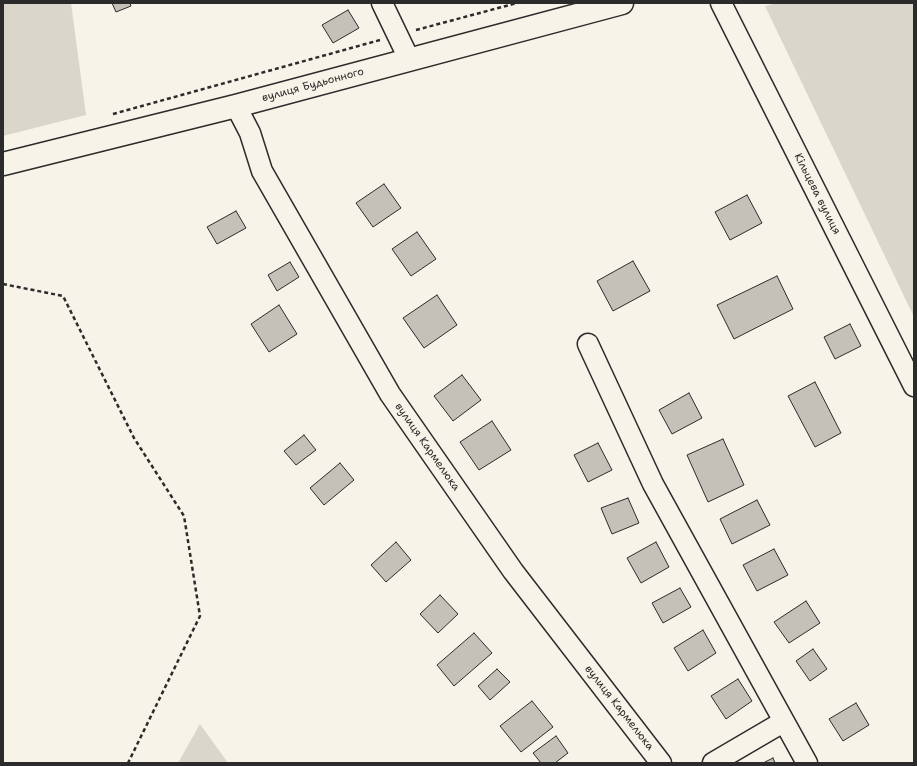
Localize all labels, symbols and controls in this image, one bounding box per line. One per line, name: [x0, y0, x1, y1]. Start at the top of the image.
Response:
street label: вулиця Будьонного: [261, 65, 365, 105]
street label: Кільцева вулиця: [791, 151, 843, 237]
street label: вулиця Кармелюка: [392, 400, 462, 494]
street label: вулиця Кармелюка: [582, 663, 656, 753]

